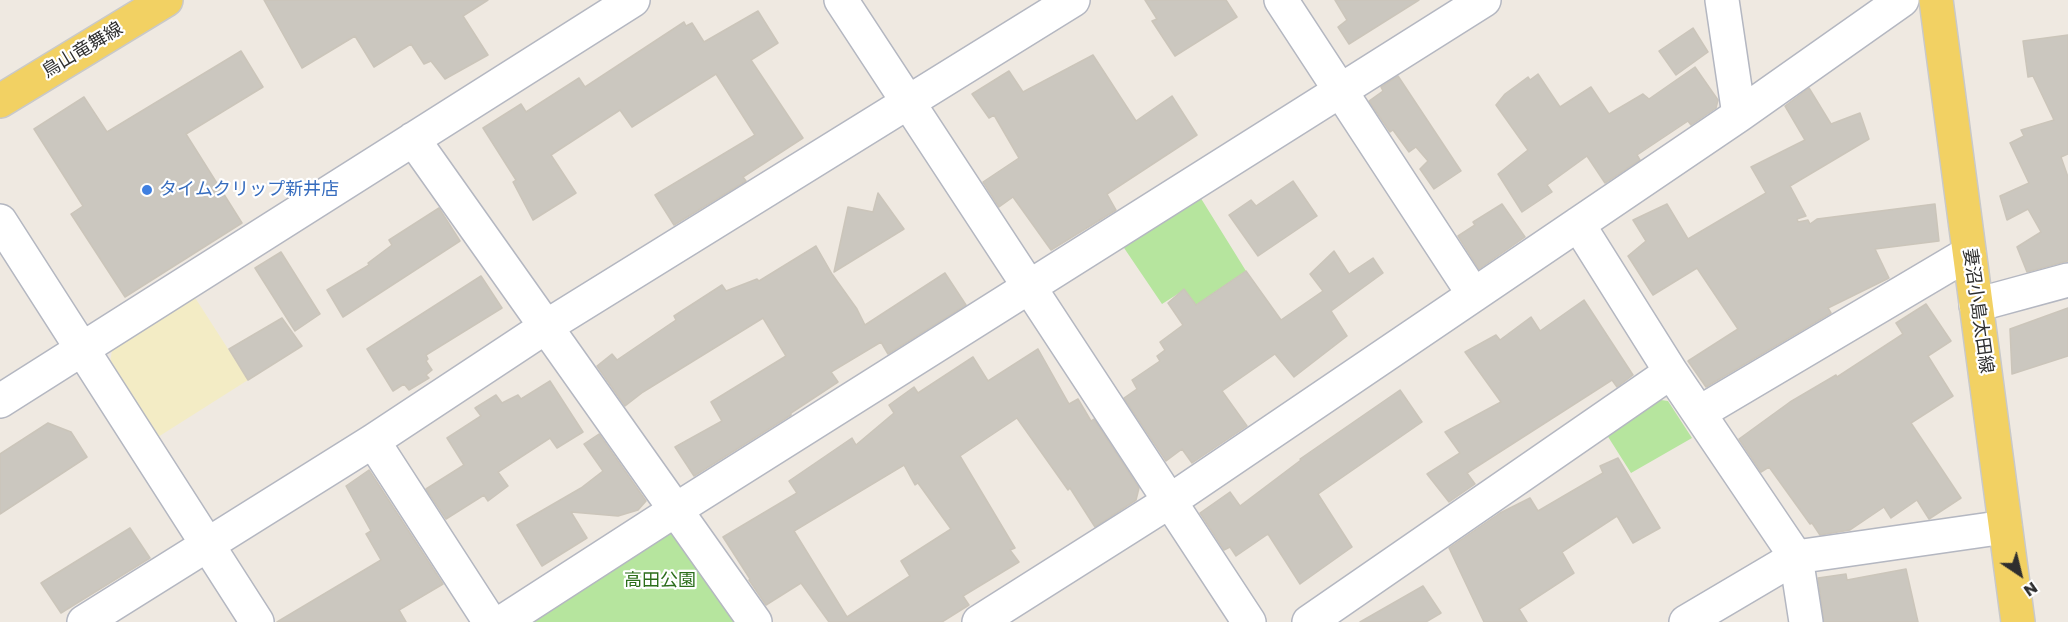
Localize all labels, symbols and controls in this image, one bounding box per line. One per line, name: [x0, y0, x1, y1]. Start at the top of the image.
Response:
street label: 鳥山竜舞線: [39, 19, 127, 83]
place label: タイムクリップ新井店: [159, 179, 339, 201]
marker: タイムクリップ新井店: [140, 183, 154, 197]
street label: 妻沼小島太田線: [1958, 247, 1996, 375]
north arrow: [1990, 544, 2050, 604]
park label: 高田公園: [624, 570, 696, 592]
text: N: [2019, 576, 2042, 602]

